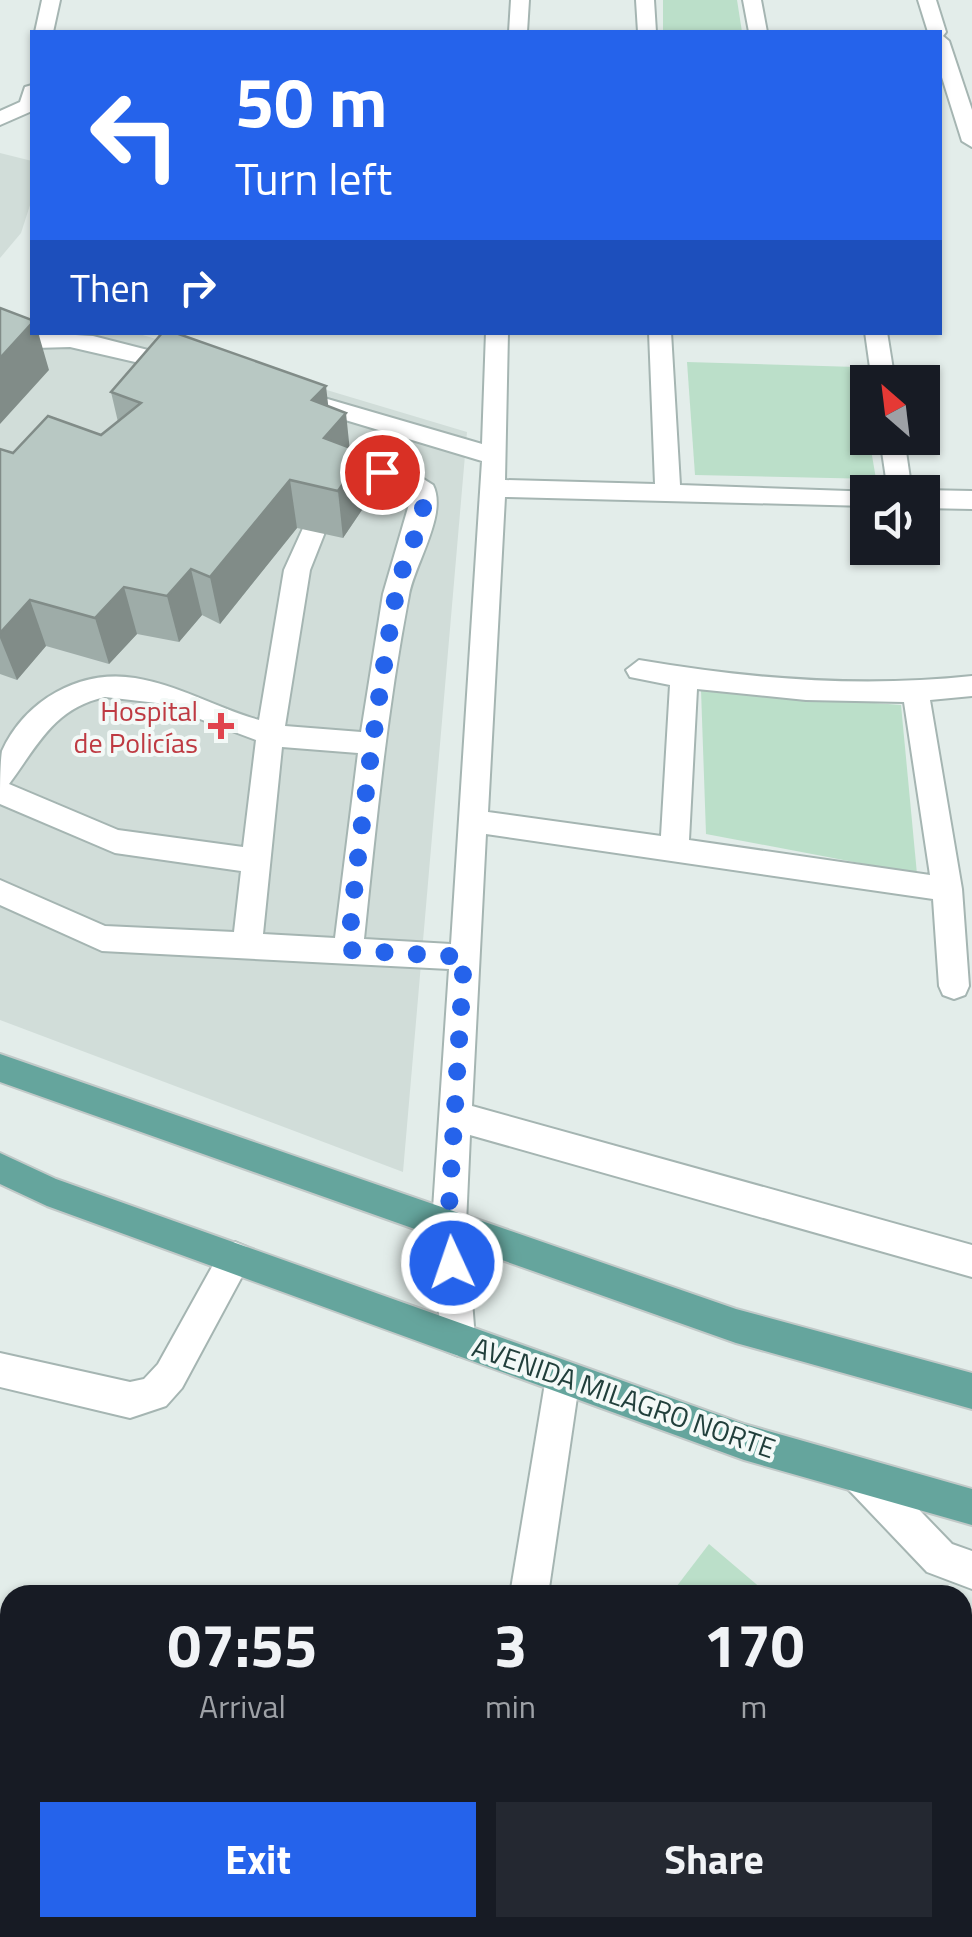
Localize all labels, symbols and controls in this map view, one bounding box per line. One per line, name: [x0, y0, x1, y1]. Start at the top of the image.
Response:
text: 50 m: [235, 48, 388, 154]
icon: left: [70, 70, 200, 200]
text: Turn left: [235, 144, 392, 212]
text: Then: [70, 259, 150, 317]
icon: right: [170, 260, 225, 315]
north arrow: [850, 365, 940, 455]
map controls: [850, 365, 940, 565]
pin: [340, 430, 425, 515]
icon: arrive: [355, 445, 410, 500]
button: sound: [850, 475, 940, 565]
place label: Hospital de Policías: [74, 689, 198, 764]
marker: Hospital de Policías: [208, 713, 234, 739]
position arrow: [400, 1211, 504, 1315]
street label: AVENIDA MILAGRO NORTE: [467, 1325, 781, 1469]
text: 07:55: [168, 1599, 317, 1690]
text: 3: [494, 1599, 527, 1690]
text: 170: [704, 1599, 804, 1690]
text: Arrival: [199, 1682, 286, 1730]
text: min: [485, 1682, 536, 1730]
text: m: [741, 1682, 767, 1730]
button: Exit: [40, 1802, 476, 1917]
button: Share: [496, 1802, 932, 1917]

